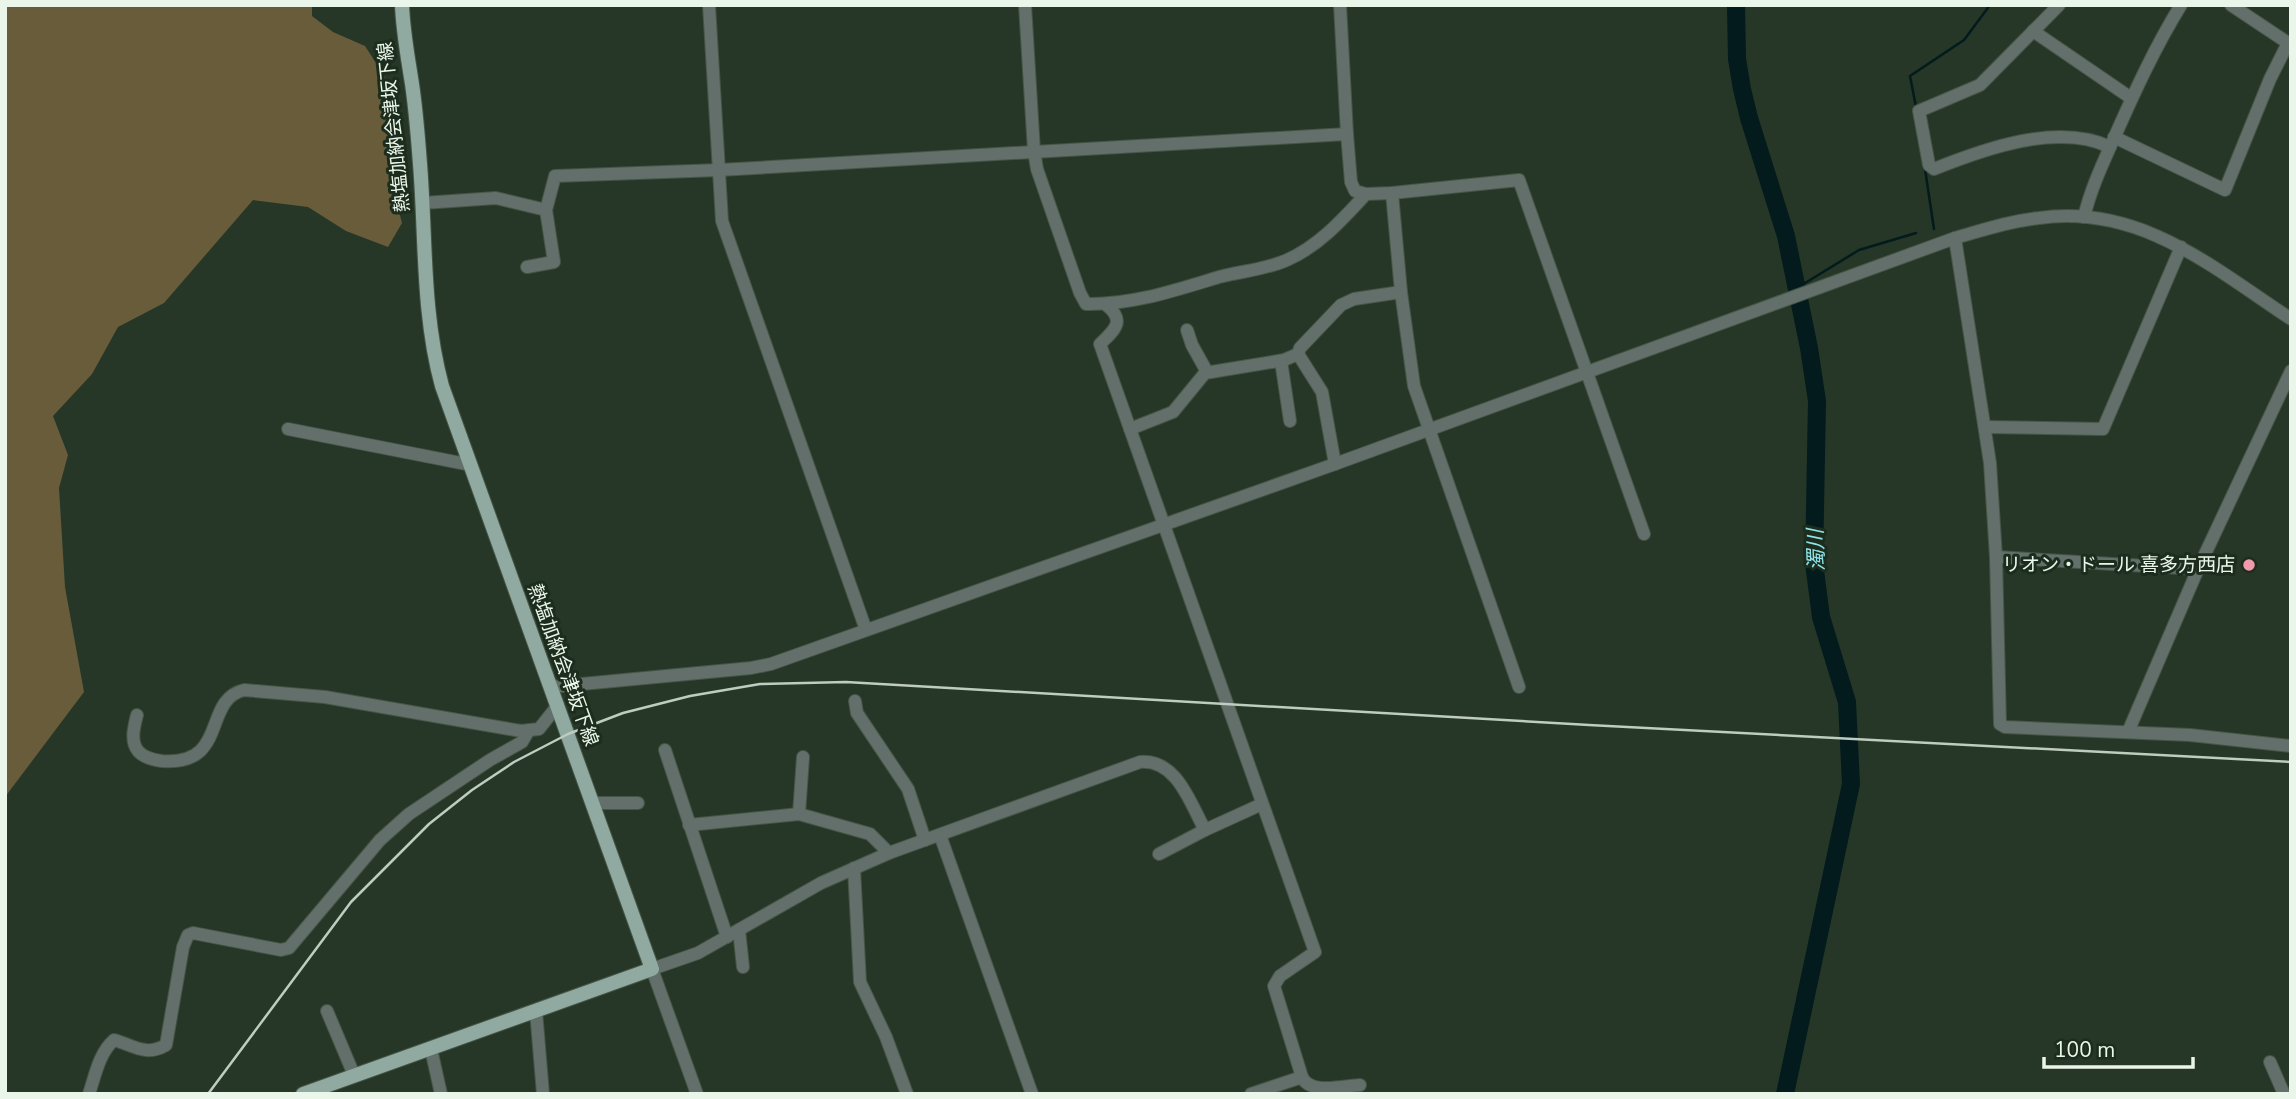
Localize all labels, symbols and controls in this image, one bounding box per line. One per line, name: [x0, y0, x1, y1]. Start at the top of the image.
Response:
street label: 熱塩加納会津坂下線: [372, 41, 416, 213]
water label: 濁川: [1801, 527, 1831, 571]
place label: リオン・ドール 喜多方西店: [2002, 552, 2235, 578]
marker: リオン・ドール 喜多方西店: [2241, 557, 2257, 573]
street label: 熱塩加納会津坂下線: [522, 580, 604, 750]
scale bar: [2044, 1026, 2193, 1070]
text: 100 m: [2054, 1036, 2115, 1064]

